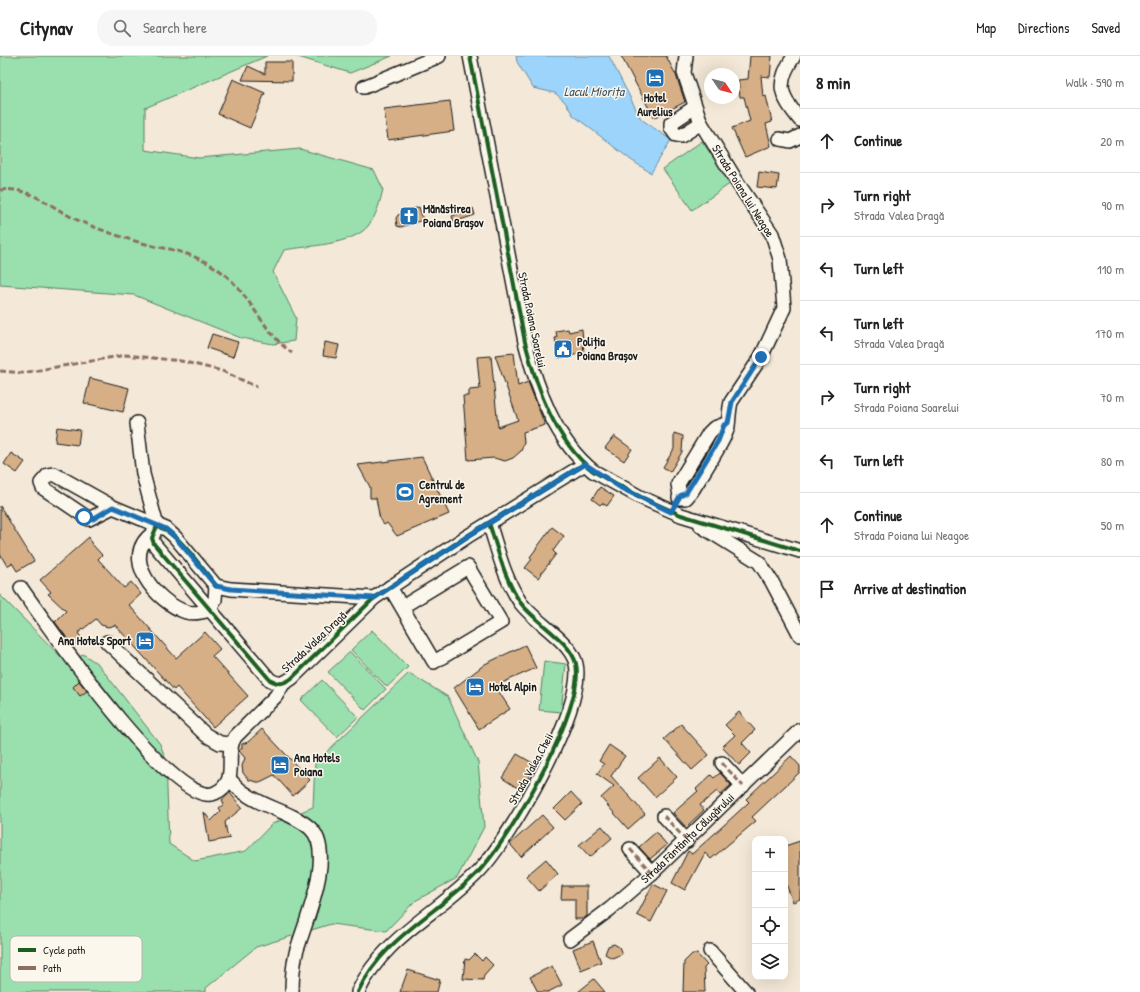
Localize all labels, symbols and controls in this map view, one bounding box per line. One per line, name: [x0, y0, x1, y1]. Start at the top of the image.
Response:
search box: [97, 10, 377, 46]
text: Citynav: [20, 15, 73, 41]
icon: search: [111, 17, 133, 39]
text: Search here: [143, 17, 207, 38]
text: Map: [976, 18, 996, 37]
text: Directions: [1018, 18, 1069, 37]
text: Saved: [1091, 18, 1120, 37]
hotel icon: Hotel Aurelius: [644, 67, 666, 89]
north arrow: [704, 68, 740, 104]
text: 8 min: [816, 71, 850, 94]
text: Walk · 590 m: [1066, 73, 1124, 91]
water label: Lacul Miorița: [564, 82, 626, 100]
place label: Hotel Aurelius: [637, 89, 673, 120]
icon: ahead: [816, 130, 838, 152]
text: Continue: [854, 130, 902, 151]
text: 20 m: [1100, 132, 1124, 150]
street label: Strada Poiana lui Neagoe: [708, 141, 779, 240]
text: Turn right: [854, 185, 910, 206]
icon: right: [816, 194, 838, 216]
text: 90 m: [1102, 196, 1124, 214]
place label: Mănăstirea Poiana Brașov: [423, 200, 484, 231]
church icon: Mănăstirea Poiana Brașov: [398, 205, 420, 227]
text: Strada Valea Dragă: [854, 206, 944, 224]
icon: left: [816, 258, 838, 280]
text: Turn left: [854, 258, 904, 279]
text: 110 m: [1097, 260, 1124, 278]
street label: Strada Poiana Soarelui: [514, 271, 551, 369]
text: Turn left: [854, 313, 904, 334]
icon: left: [816, 322, 838, 344]
text: 170 m: [1095, 324, 1124, 342]
place label: Poliția Poiana Brașov: [577, 333, 638, 364]
text: Strada Valea Dragă: [854, 334, 944, 352]
public building icon: Poliția Poiana Brașov: [552, 338, 574, 360]
route end: [752, 348, 770, 366]
text: Turn right: [854, 377, 910, 398]
icon: right: [816, 386, 838, 408]
text: 70 m: [1100, 388, 1124, 406]
text: Strada Poiana Soarelui: [854, 398, 959, 416]
icon: left: [816, 450, 838, 472]
text: Turn left: [854, 450, 904, 471]
text: 80 m: [1101, 452, 1124, 470]
place label: Centrul de Agrement: [419, 476, 465, 508]
sports icon: Centrul de Agrement: [394, 481, 416, 503]
text: Continue: [854, 505, 902, 526]
route start: [75, 508, 93, 526]
icon: ahead: [816, 514, 838, 536]
text: 50 m: [1101, 516, 1124, 534]
text: Strada Poiana lui Neagoe: [854, 526, 969, 544]
icon: arrive: [816, 578, 838, 600]
text: Arrive at destination: [854, 578, 966, 599]
street label: Strada Valea Dragă: [277, 607, 350, 676]
hotel icon: Ana Hotels Sport: [134, 630, 156, 652]
place label: Ana Hotels Sport: [58, 632, 132, 650]
hotel icon: Hotel Alpin: [464, 676, 486, 698]
place label: Hotel Alpin: [489, 678, 537, 696]
street label: Strada Valea Cheii: [504, 730, 557, 808]
place label: Ana Hotels Poiana: [294, 749, 340, 780]
hotel icon: Ana Hotels Poiana: [269, 754, 291, 776]
street label: Strada Fântânița Călugărului: [637, 789, 738, 887]
map controls: [752, 836, 788, 980]
button: +: [752, 836, 788, 872]
button: −: [752, 872, 788, 908]
button: locate: [752, 908, 788, 944]
legend: [10, 936, 142, 982]
text: Cycle path: [43, 943, 86, 957]
button: layers: [752, 944, 788, 980]
text: Path: [43, 961, 61, 975]

